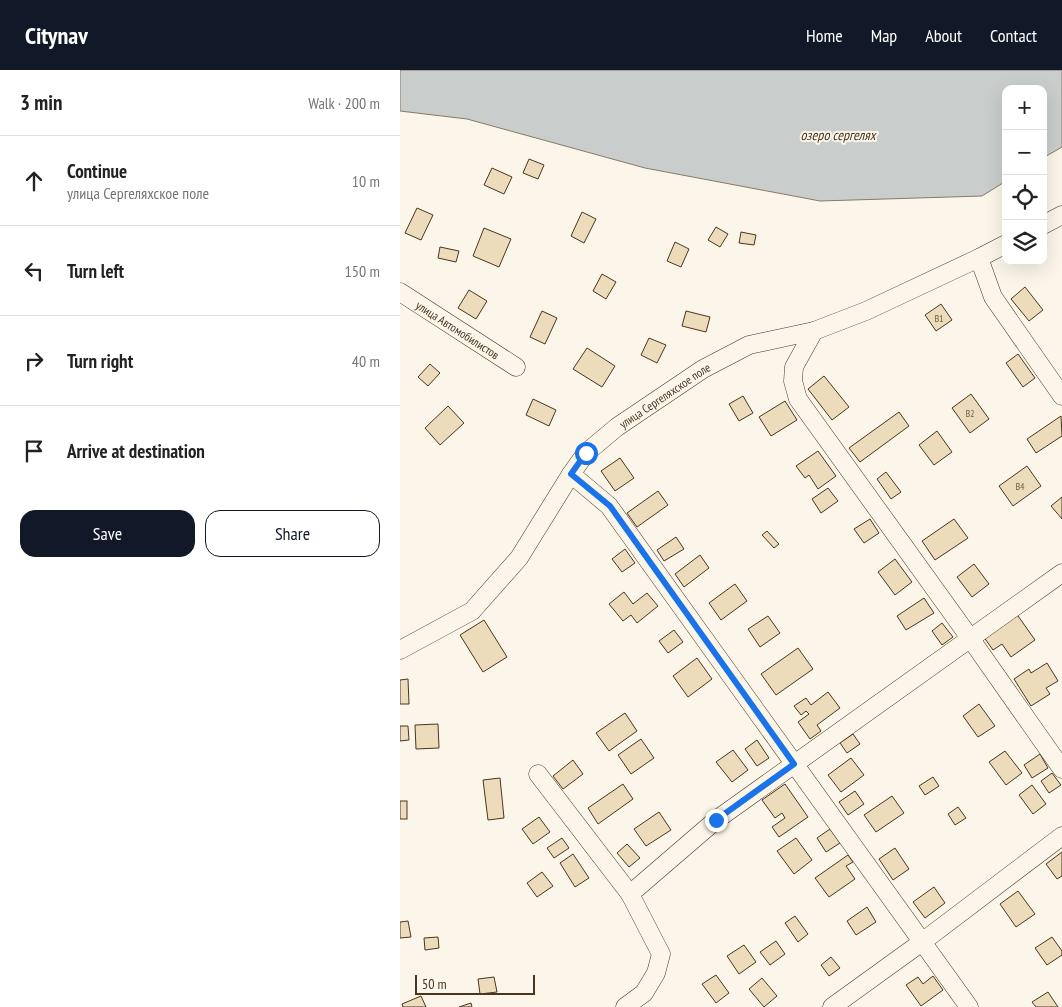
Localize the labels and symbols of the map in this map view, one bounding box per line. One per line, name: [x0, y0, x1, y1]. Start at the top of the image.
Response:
water label: озеро сергелях: [801, 126, 878, 144]
street label: улица Автомобилистов: [413, 297, 503, 362]
house number: В1: [934, 312, 944, 325]
street label: улица Сергеляхское поле: [616, 359, 713, 431]
house number: В2: [965, 407, 975, 420]
route start: [575, 442, 598, 465]
house number: В4: [1015, 480, 1025, 493]
route end: [705, 809, 728, 832]
scale bar: [415, 972, 535, 995]

